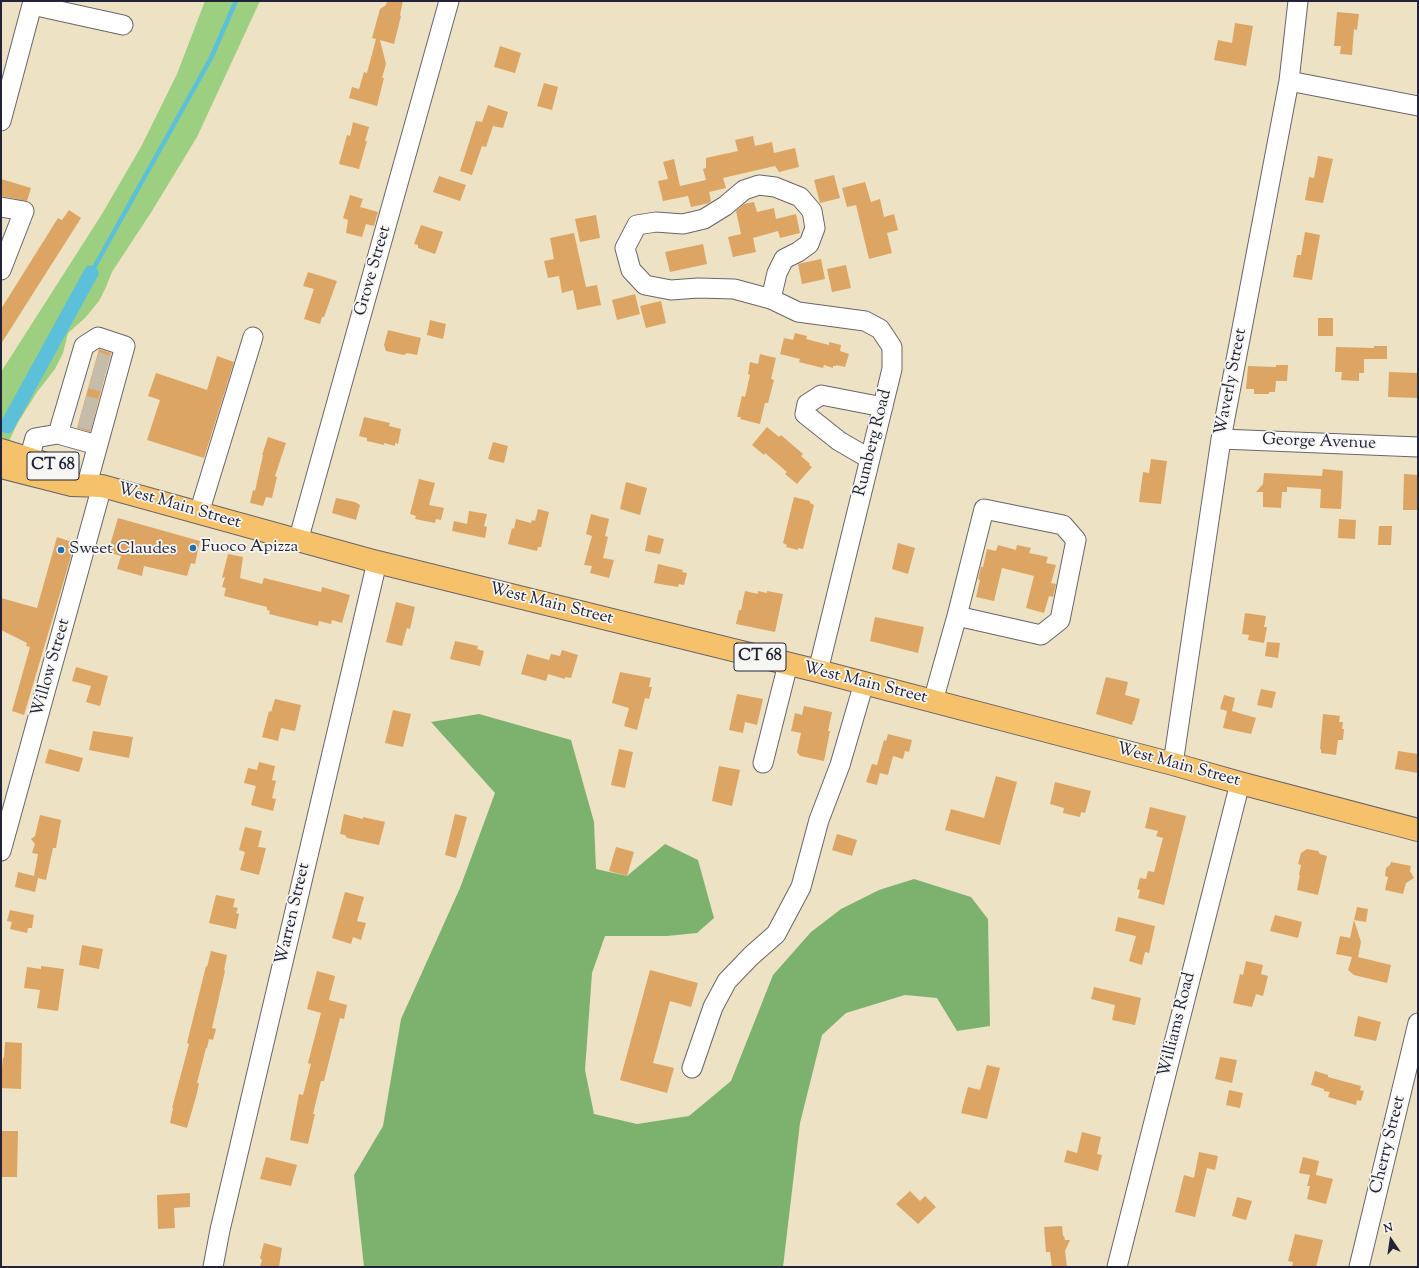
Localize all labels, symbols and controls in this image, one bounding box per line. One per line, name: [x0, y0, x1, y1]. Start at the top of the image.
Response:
street label: Grove Street: [351, 224, 397, 318]
street label: Waverly Street: [1212, 327, 1252, 437]
street label: Rumberg Road: [851, 388, 897, 498]
street label: George Avenue: [1262, 431, 1376, 455]
road number: CT 68: [27, 452, 79, 480]
street label: West Main Street: [115, 480, 243, 534]
place label: Fuoco Apizza: [201, 538, 298, 558]
place label: Sweet Claudes: [69, 540, 176, 560]
marker: Fuoco Apizza: [188, 543, 198, 553]
marker: Sweet Claudes: [56, 545, 66, 555]
street label: West Main Street: [487, 580, 615, 630]
street label: Willow Street: [28, 617, 76, 719]
road number: CT 68: [734, 643, 786, 671]
street label: West Main Street: [801, 659, 929, 709]
street label: West Main Street: [1114, 740, 1242, 792]
street label: Warren Street: [272, 861, 316, 967]
street label: Williams Road: [1155, 970, 1201, 1080]
street label: Cherry Street: [1367, 1094, 1411, 1196]
north arrow: [1371, 1220, 1411, 1260]
text: N: [1382, 1220, 1394, 1237]

